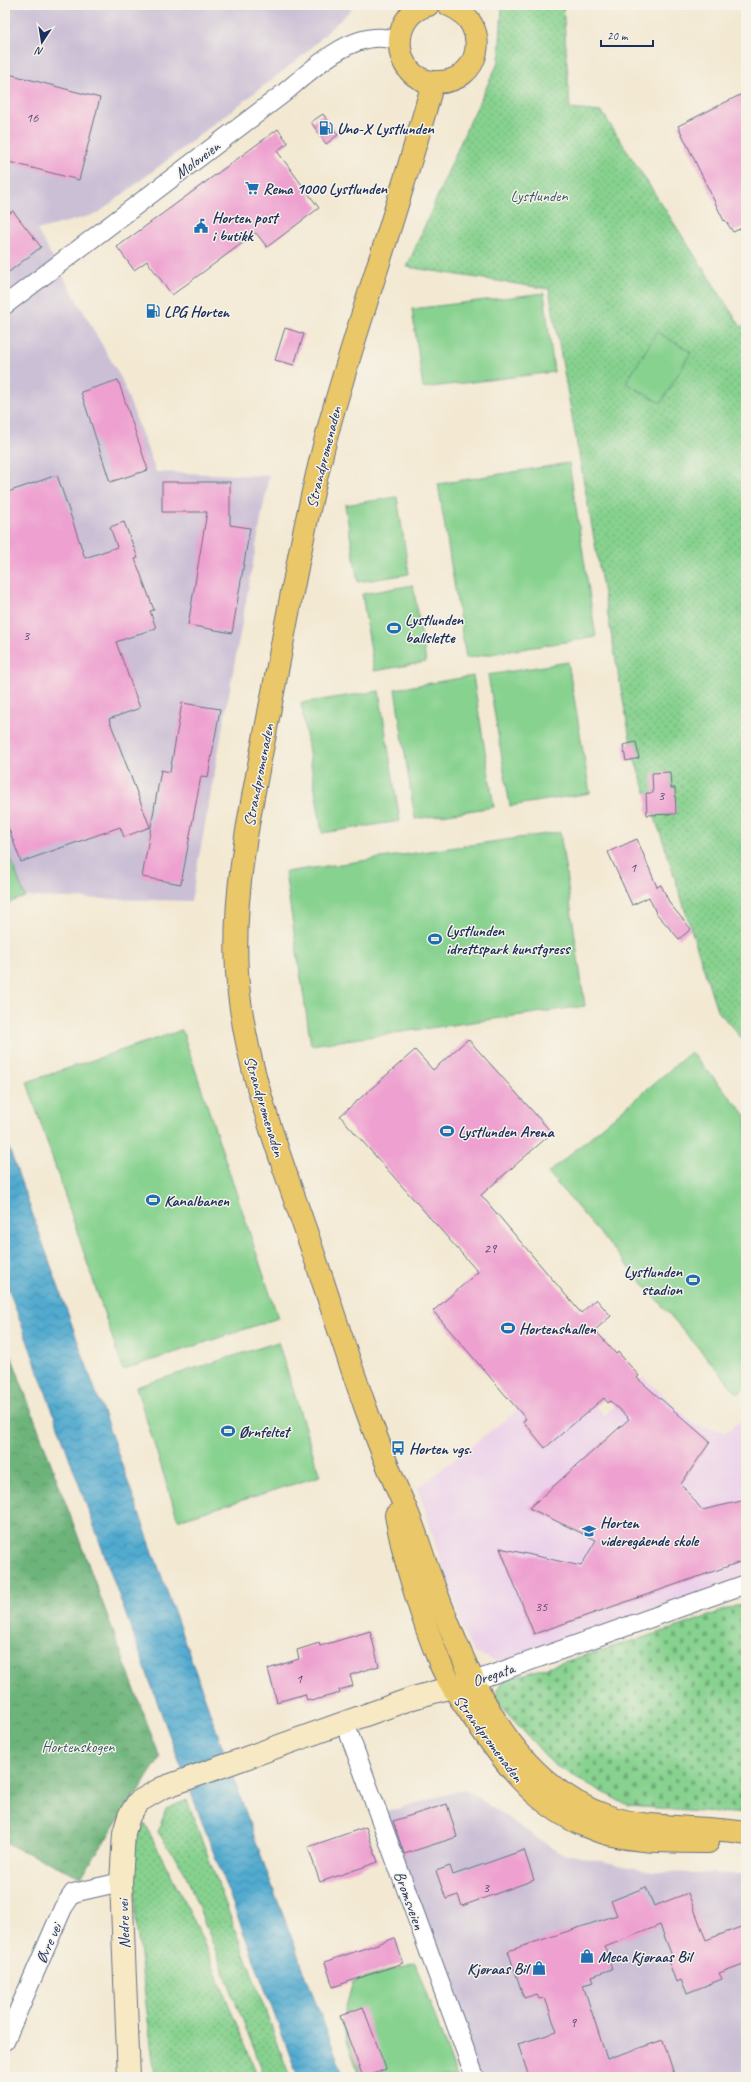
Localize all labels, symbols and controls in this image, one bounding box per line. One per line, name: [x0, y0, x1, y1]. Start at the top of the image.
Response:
north arrow: [22, 22, 62, 62]
scale bar: [601, 22, 653, 48]
text: 20 m: [607, 28, 629, 44]
text: N: [33, 44, 45, 59]
house number: 16: [26, 109, 39, 126]
place label: Uno-X Lystlunden: [337, 119, 434, 139]
fuel station icon: Uno-X Lystlunden: [318, 120, 334, 136]
street label: Moloveien: [171, 136, 225, 183]
place label: Rema 1000 Lystlunden: [263, 179, 388, 199]
supermarket icon: Rema 1000 Lystlunden: [244, 180, 260, 196]
park label: Lystlunden: [510, 186, 568, 206]
place label: Horten post i butikk: [212, 208, 280, 246]
public building icon: Horten post i butikk: [193, 218, 209, 234]
place label: LPG Horten: [164, 302, 231, 322]
fuel station icon: LPG Horten: [145, 303, 161, 319]
street label: Strandpromenaden: [302, 404, 346, 510]
place label: Lystlunden ballslette: [405, 610, 464, 648]
sports icon: Lystlunden ballslette: [386, 620, 402, 636]
house number: 3: [23, 627, 31, 644]
street label: Strandpromenaden: [239, 721, 279, 828]
house number: 3: [658, 787, 666, 804]
house number: 1: [630, 859, 637, 876]
place label: Lystlunden idrettspark kunstgress: [446, 921, 571, 959]
sports icon: Lystlunden idrettspark kunstgress: [427, 931, 443, 947]
street label: Strandpromenaden: [239, 1054, 289, 1160]
place label: Lystlunden Arena: [458, 1122, 556, 1142]
sports icon: Lystlunden Arena: [439, 1123, 455, 1139]
place label: Kanalbanen: [164, 1191, 230, 1211]
sports icon: Kanalbanen: [145, 1192, 161, 1208]
house number: 29: [484, 1240, 498, 1257]
place label: Lystlunden stadion: [624, 1262, 683, 1300]
sports icon: Lystlunden stadion: [685, 1272, 701, 1288]
place label: Hortenshallen: [519, 1319, 596, 1339]
sports icon: Hortenshallen: [500, 1320, 516, 1336]
place label: Ørnfeltet: [239, 1422, 292, 1442]
sports icon: Ørnfeltet: [220, 1423, 236, 1439]
place label: Horten vgs.: [409, 1439, 472, 1459]
bus stop icon: Horten vgs.: [390, 1440, 406, 1456]
place label: Horten videregående skole: [600, 1513, 700, 1551]
school or university icon: Horten videregående skole: [581, 1523, 597, 1539]
house number: 35: [535, 1598, 548, 1615]
street label: Oregata: [470, 1658, 518, 1691]
house number: 1: [296, 1670, 303, 1687]
street label: Strandpromenaden: [449, 1691, 528, 1787]
park label: Hortenskogen: [41, 1737, 115, 1757]
street label: Bromsveien: [389, 1868, 429, 1933]
house number: 3: [483, 1879, 491, 1896]
street label: Nedre vei: [113, 1897, 135, 1949]
street label: Øvre vei: [31, 1919, 67, 1966]
place label: Meca Kjøraas Bil: [598, 1947, 695, 1967]
shop icon: Meca Kjøraas Bil: [579, 1948, 595, 1964]
place label: Kjøraas Bil: [467, 1959, 531, 1979]
shop icon: Kjøraas Bil: [531, 1960, 547, 1976]
house number: 9: [570, 2014, 578, 2031]

